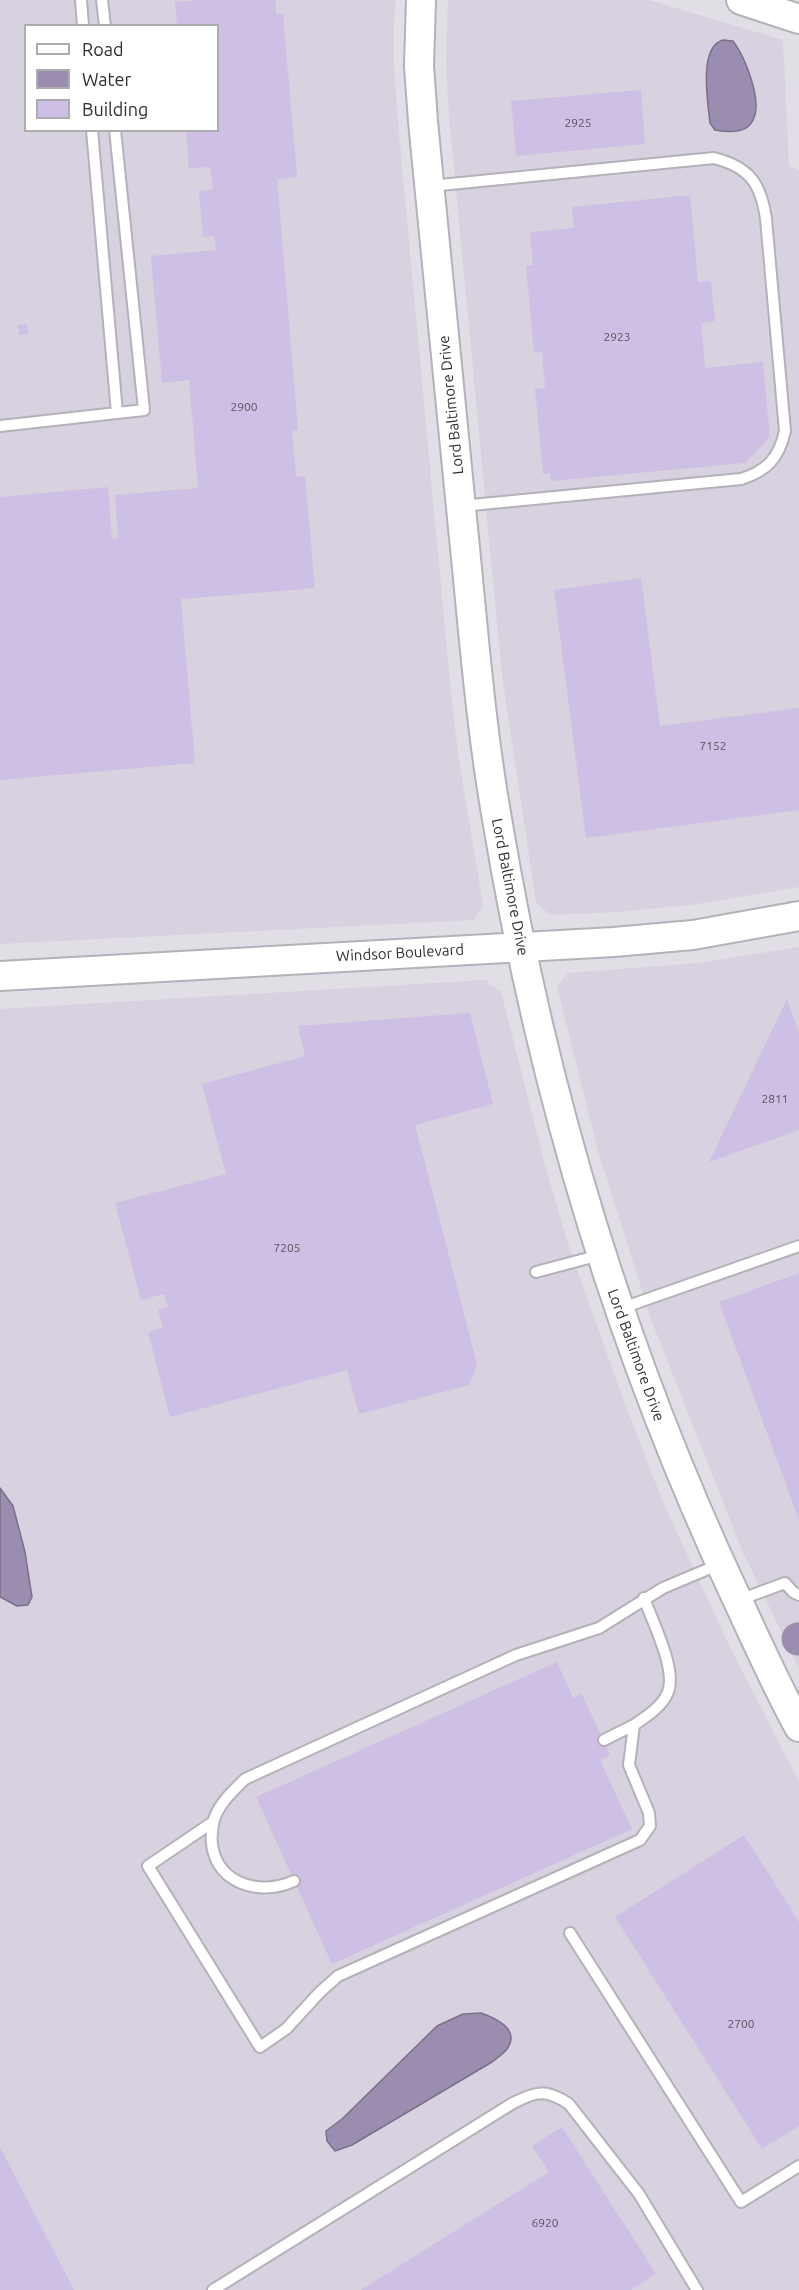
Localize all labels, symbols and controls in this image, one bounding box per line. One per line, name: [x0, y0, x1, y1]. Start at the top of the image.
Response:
legend: [24, 24, 219, 132]
text: Road: [82, 39, 124, 59]
text: Water: [82, 69, 131, 89]
text: Building: [82, 99, 148, 119]
house number: 2925: [564, 116, 592, 130]
house number: 2923: [603, 330, 631, 344]
street label: Lord Baltimore Drive: [435, 335, 467, 475]
house number: 2900: [230, 400, 258, 414]
house number: 7152: [699, 739, 727, 753]
street label: Lord Baltimore Drive: [488, 817, 532, 957]
street label: Windsor Boulevard: [336, 941, 464, 965]
house number: 2811: [761, 1092, 789, 1106]
house number: 7205: [273, 1241, 301, 1255]
street label: Lord Baltimore Drive: [604, 1286, 668, 1424]
house number: 2700: [727, 2017, 755, 2031]
house number: 6920: [531, 2216, 559, 2230]

